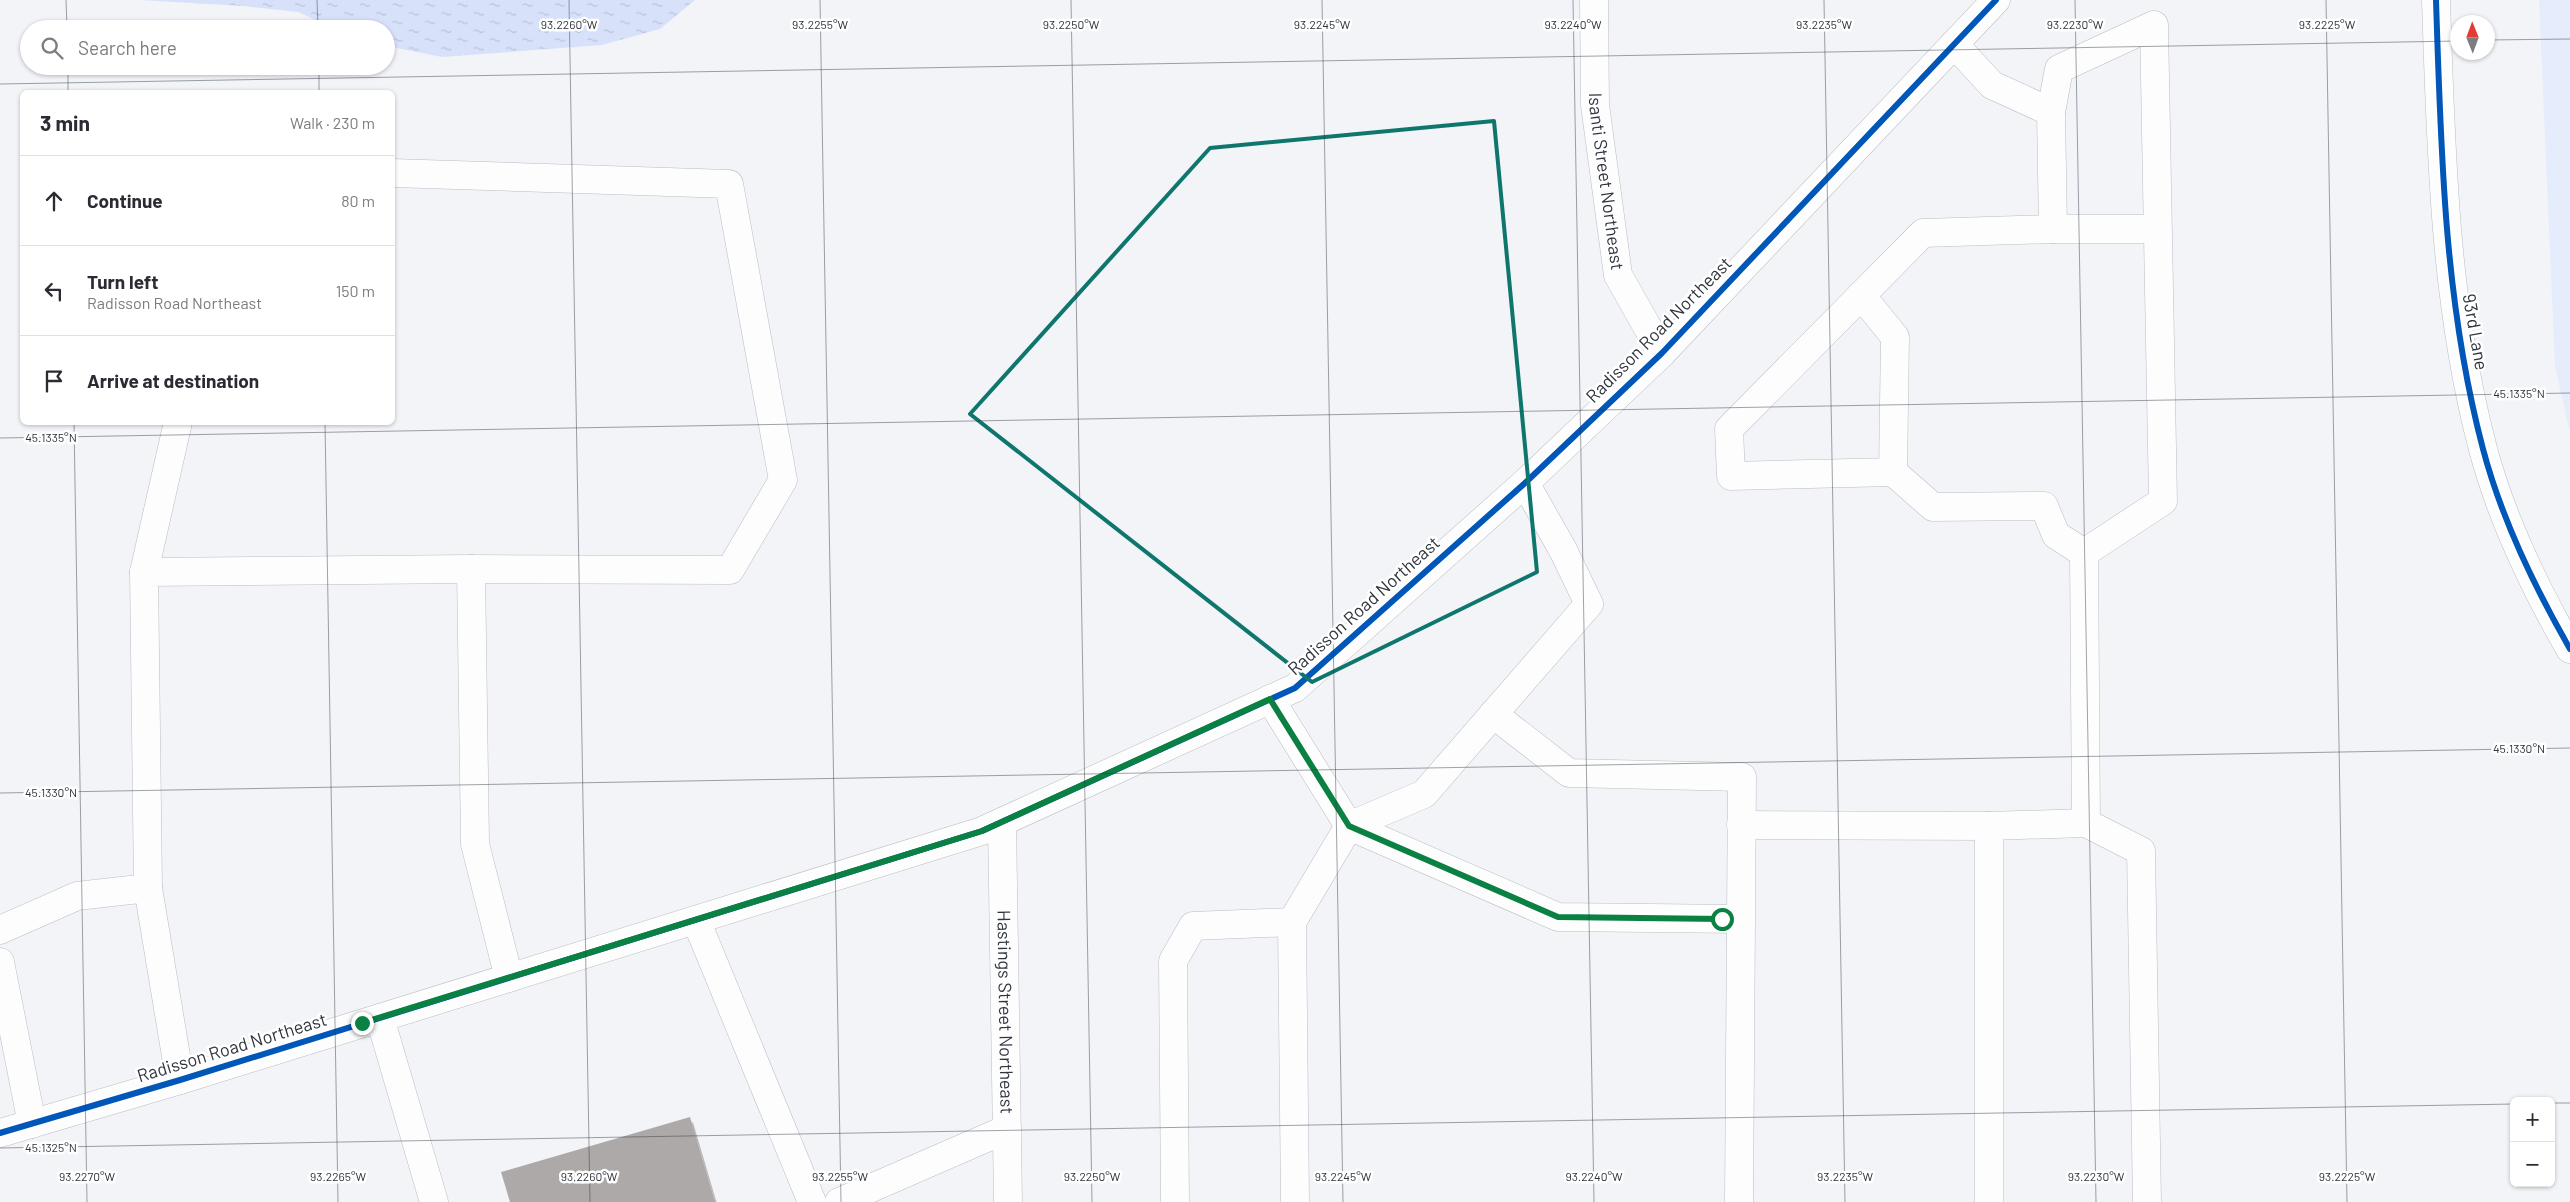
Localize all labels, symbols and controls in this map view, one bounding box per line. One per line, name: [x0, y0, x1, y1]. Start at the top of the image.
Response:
north arrow: [2450, 15, 2495, 60]
text: 93.2260°W: [541, 17, 598, 31]
text: 93.2255°W: [792, 17, 849, 31]
text: 93.2250°W: [1043, 17, 1100, 31]
text: 93.2245°W: [1294, 17, 1351, 31]
text: 93.2240°W: [1544, 17, 1602, 31]
text: 93.2235°W: [1796, 17, 1852, 31]
text: 93.2230°W: [2047, 17, 2104, 31]
text: 93.2225°W: [2299, 17, 2356, 31]
search box: [20, 20, 395, 75]
icon: search: [38, 34, 66, 62]
text: Search here: [78, 36, 177, 59]
street label: Isanti Street Northeast: [1585, 93, 1629, 271]
text: 3 min: [40, 110, 90, 135]
text: Walk · 230 m: [290, 113, 375, 132]
icon: ahead: [40, 187, 68, 215]
text: Continue: [87, 189, 163, 212]
text: 80 m: [341, 191, 375, 210]
street label: Radisson Road Northeast: [1581, 252, 1736, 407]
text: Turn left: [87, 270, 158, 293]
icon: left: [40, 277, 68, 305]
text: 150 m: [336, 281, 375, 300]
street label: 93rd Lane: [2458, 292, 2494, 372]
text: Radisson Road Northeast: [87, 293, 262, 312]
icon: arrive: [40, 367, 68, 395]
text: Arrive at destination: [87, 369, 259, 392]
text: 45.1335°N: [2493, 386, 2545, 400]
text: 45.1335°N: [25, 430, 77, 444]
street label: Radisson Road Northeast: [1283, 531, 1444, 679]
text: 45.1330°N: [2493, 741, 2545, 755]
text: 45.1330°N: [25, 785, 77, 799]
route start: [1711, 908, 1734, 931]
street label: Hastings Street Northeast: [993, 910, 1019, 1114]
street label: Radisson Road Northeast: [134, 1008, 329, 1086]
route end: [351, 1012, 374, 1035]
map controls: [2510, 1097, 2555, 1187]
button: +: [2510, 1097, 2555, 1142]
text: 45.1325°N: [25, 1140, 77, 1154]
button: −: [2510, 1142, 2555, 1187]
text: 93.2270°W: [59, 1169, 116, 1183]
text: 93.2265°W: [310, 1169, 367, 1183]
text: 93.2260°W: [561, 1169, 618, 1183]
text: 93.2255°W: [812, 1169, 869, 1183]
text: 93.2250°W: [1064, 1169, 1121, 1183]
text: 93.2245°W: [1315, 1169, 1372, 1183]
text: 93.2240°W: [1565, 1169, 1623, 1183]
text: 93.2235°W: [1817, 1169, 1873, 1183]
text: 93.2230°W: [2068, 1169, 2125, 1183]
text: 93.2225°W: [2319, 1169, 2376, 1183]

